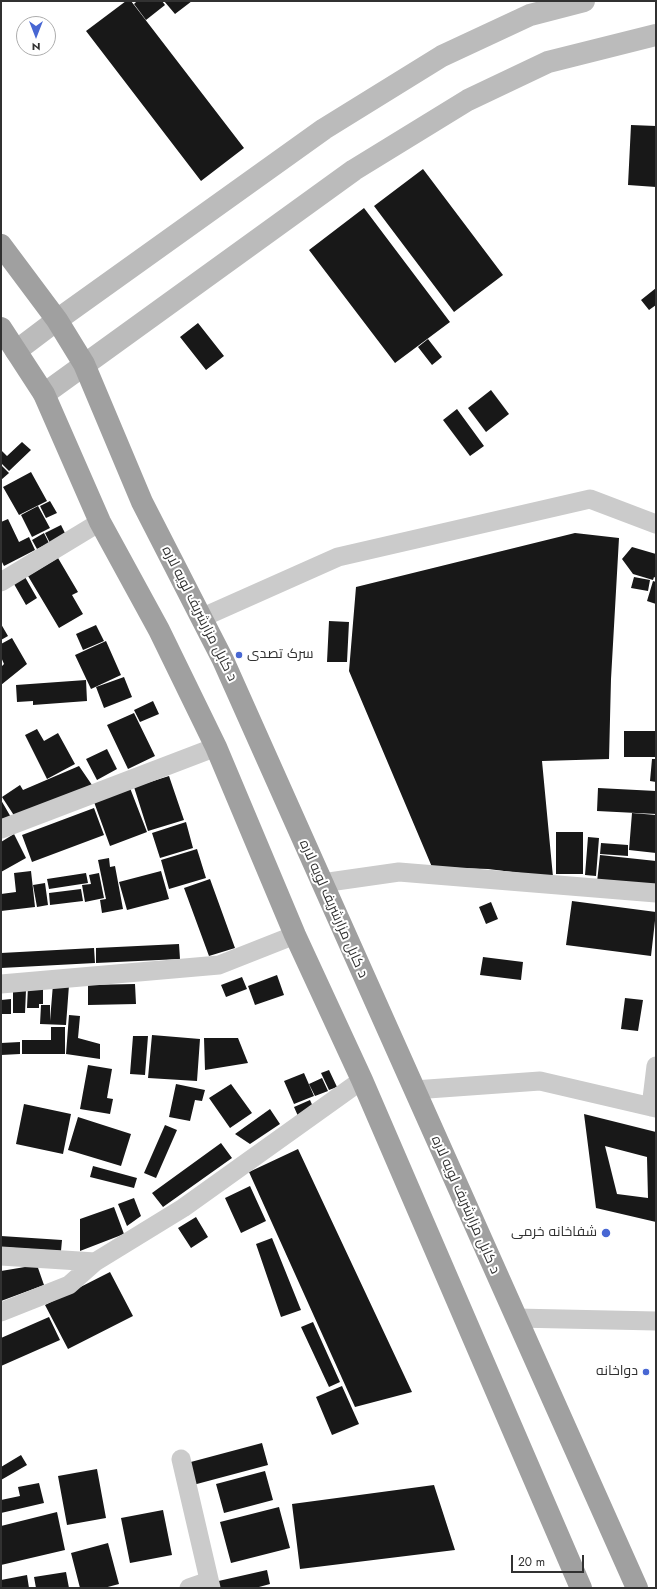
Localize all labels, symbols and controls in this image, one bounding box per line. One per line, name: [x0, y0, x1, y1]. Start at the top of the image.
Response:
north arrow: [16, 16, 56, 56]
text: N: [32, 39, 40, 55]
street label: د کابل مزارشریف لویه لاره: [158, 544, 240, 684]
place label: سرک تصدی: [247, 647, 313, 663]
marker: سرک تصدی: [234, 650, 244, 660]
street label: د کابل مزارشریف لویه لاره: [295, 837, 371, 981]
street label: د کابل مزارشریف لویه لاره: [427, 1133, 503, 1277]
place label: شفاخانه خرمی: [511, 1225, 597, 1241]
marker: شفاخانه خرمی: [600, 1227, 612, 1239]
place label: دواخانه: [596, 1364, 638, 1380]
marker: دواخانه: [641, 1367, 651, 1377]
scale bar: [513, 1547, 586, 1573]
text: 20 m: [518, 1553, 545, 1571]

